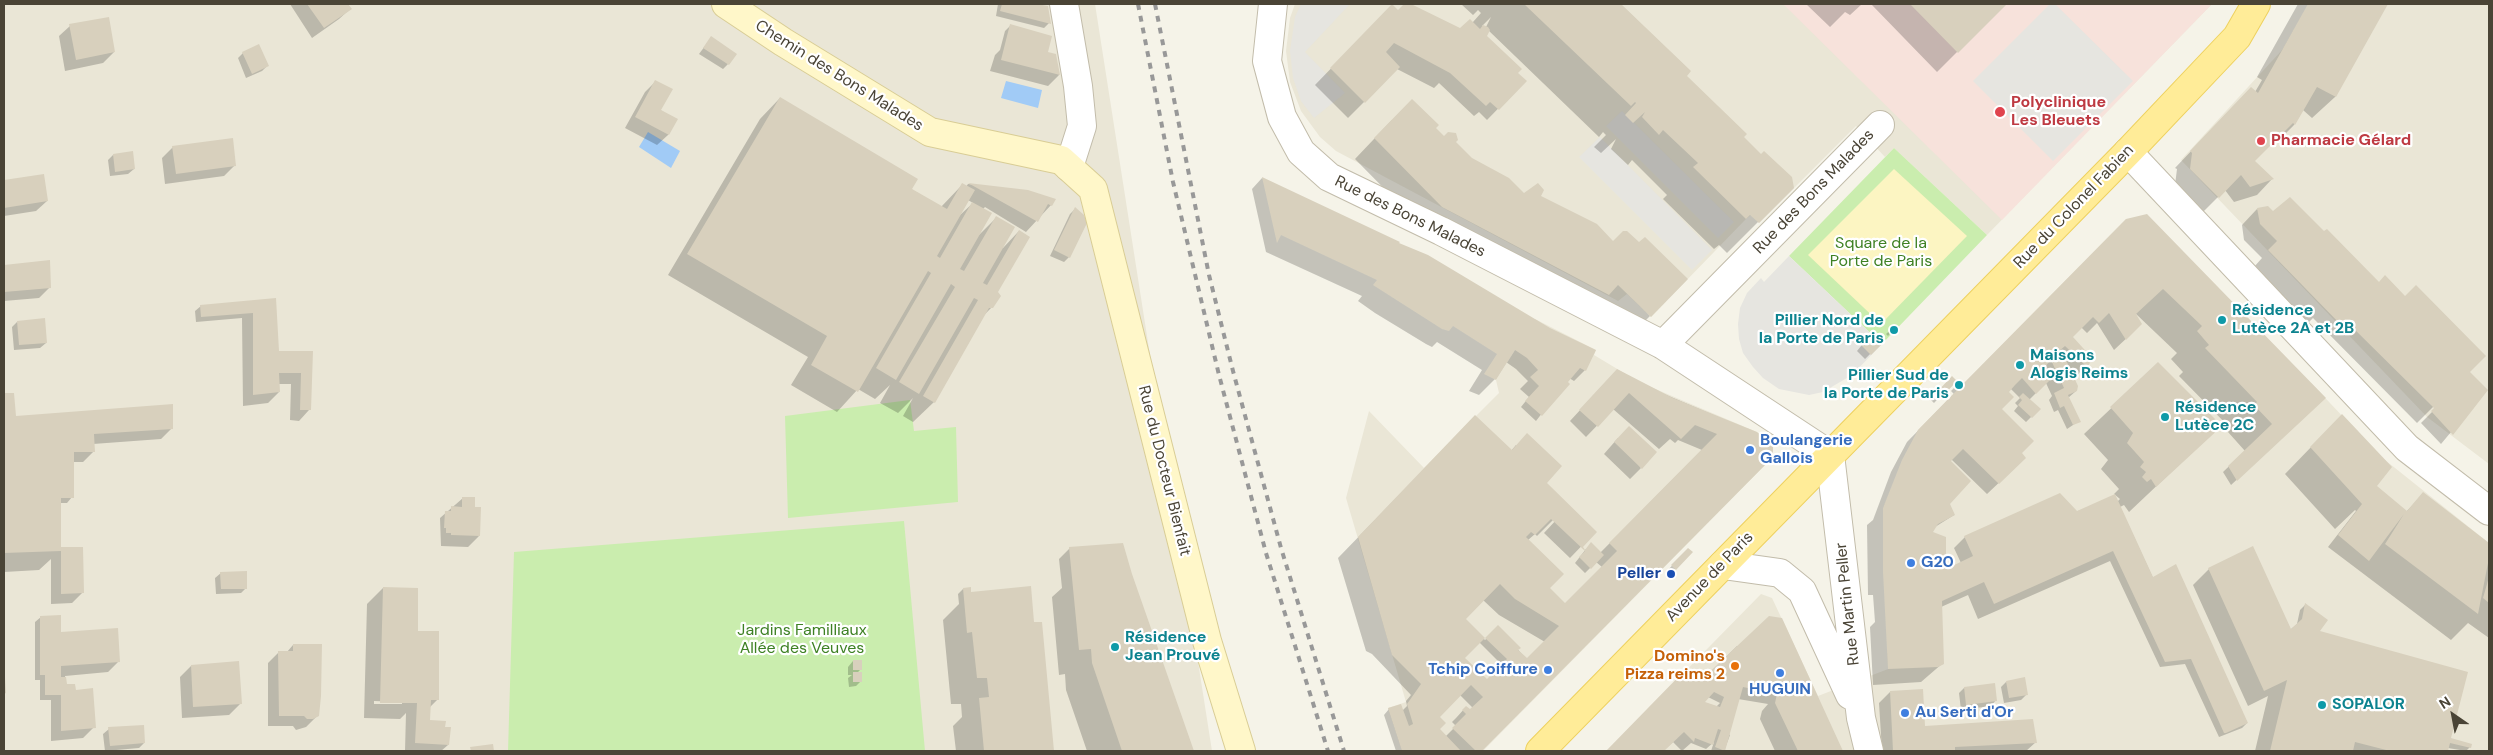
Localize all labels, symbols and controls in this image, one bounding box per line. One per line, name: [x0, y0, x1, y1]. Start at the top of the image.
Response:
street label: Chemin des Bons Malades: [751, 16, 927, 136]
place label: Polyclinique Les Bleuets: [2011, 93, 2106, 131]
marker: Polyclinique Les Bleuets: [1993, 105, 2007, 119]
street label: Rue des Bons Malades: [1750, 126, 1878, 258]
place label: Pharmacie Gélard: [2271, 131, 2411, 151]
marker: Pharmacie Gélard: [2255, 135, 2267, 147]
street label: Rue du Colonel Fabien: [2010, 141, 2138, 273]
street label: Rue des Bons Malades: [1331, 172, 1489, 262]
park label: Square de la Porte de Paris: [1830, 234, 1932, 272]
place label: Résidence Lutèce 2A et 2B: [2232, 301, 2354, 339]
place label: Pillier Nord de la Porte de Paris: [1759, 311, 1884, 349]
marker: Résidence Lutèce 2A et 2B: [2216, 314, 2228, 326]
marker: Pillier Nord de la Porte de Paris: [1888, 324, 1900, 336]
place label: Maisons Alogis Reims: [2030, 346, 2128, 384]
marker: Maisons Alogis Reims: [2014, 359, 2026, 371]
place label: Pillier Sud de la Porte de Paris: [1824, 366, 1949, 404]
marker: Pillier Sud de la Porte de Paris: [1953, 379, 1965, 391]
street label: Rue du Docteur Bienfait: [1134, 384, 1194, 558]
place label: Résidence Lutèce 2C: [2175, 398, 2256, 436]
marker: Résidence Lutèce 2C: [2159, 411, 2171, 423]
place label: Boulangerie Gallois: [1760, 431, 1853, 469]
marker: Boulangerie Gallois: [1744, 444, 1756, 456]
street label: Avenue de Paris: [1662, 528, 1758, 626]
street label: Rue Martin Peller: [1832, 541, 1864, 667]
place label: G20: [1921, 553, 1954, 573]
marker: G20: [1905, 557, 1917, 569]
place label: Peller: [1617, 564, 1661, 584]
marker: Peller: [1665, 568, 1677, 580]
park label: Jardins Familliaux Allée des Veuves: [737, 621, 867, 659]
place label: Résidence Jean Prouvé: [1125, 628, 1220, 666]
marker: Résidence Jean Prouvé: [1109, 641, 1121, 653]
place label: Domino's Pizza reims 2: [1625, 647, 1725, 685]
place label: Tchip Coiffure: [1428, 660, 1538, 680]
marker: Domino's Pizza reims 2: [1729, 660, 1741, 672]
marker: Tchip Coiffure: [1542, 664, 1554, 676]
marker: HUGUIN: [1774, 667, 1786, 679]
place label: HUGUIN: [1749, 680, 1811, 700]
north arrow: [2428, 690, 2478, 740]
text: N: [2436, 692, 2454, 713]
place label: SOPALOR: [2332, 695, 2405, 715]
marker: SOPALOR: [2316, 699, 2328, 711]
place label: Au Serti d'Or: [1915, 703, 2013, 723]
marker: Au Serti d'Or: [1899, 707, 1911, 719]

